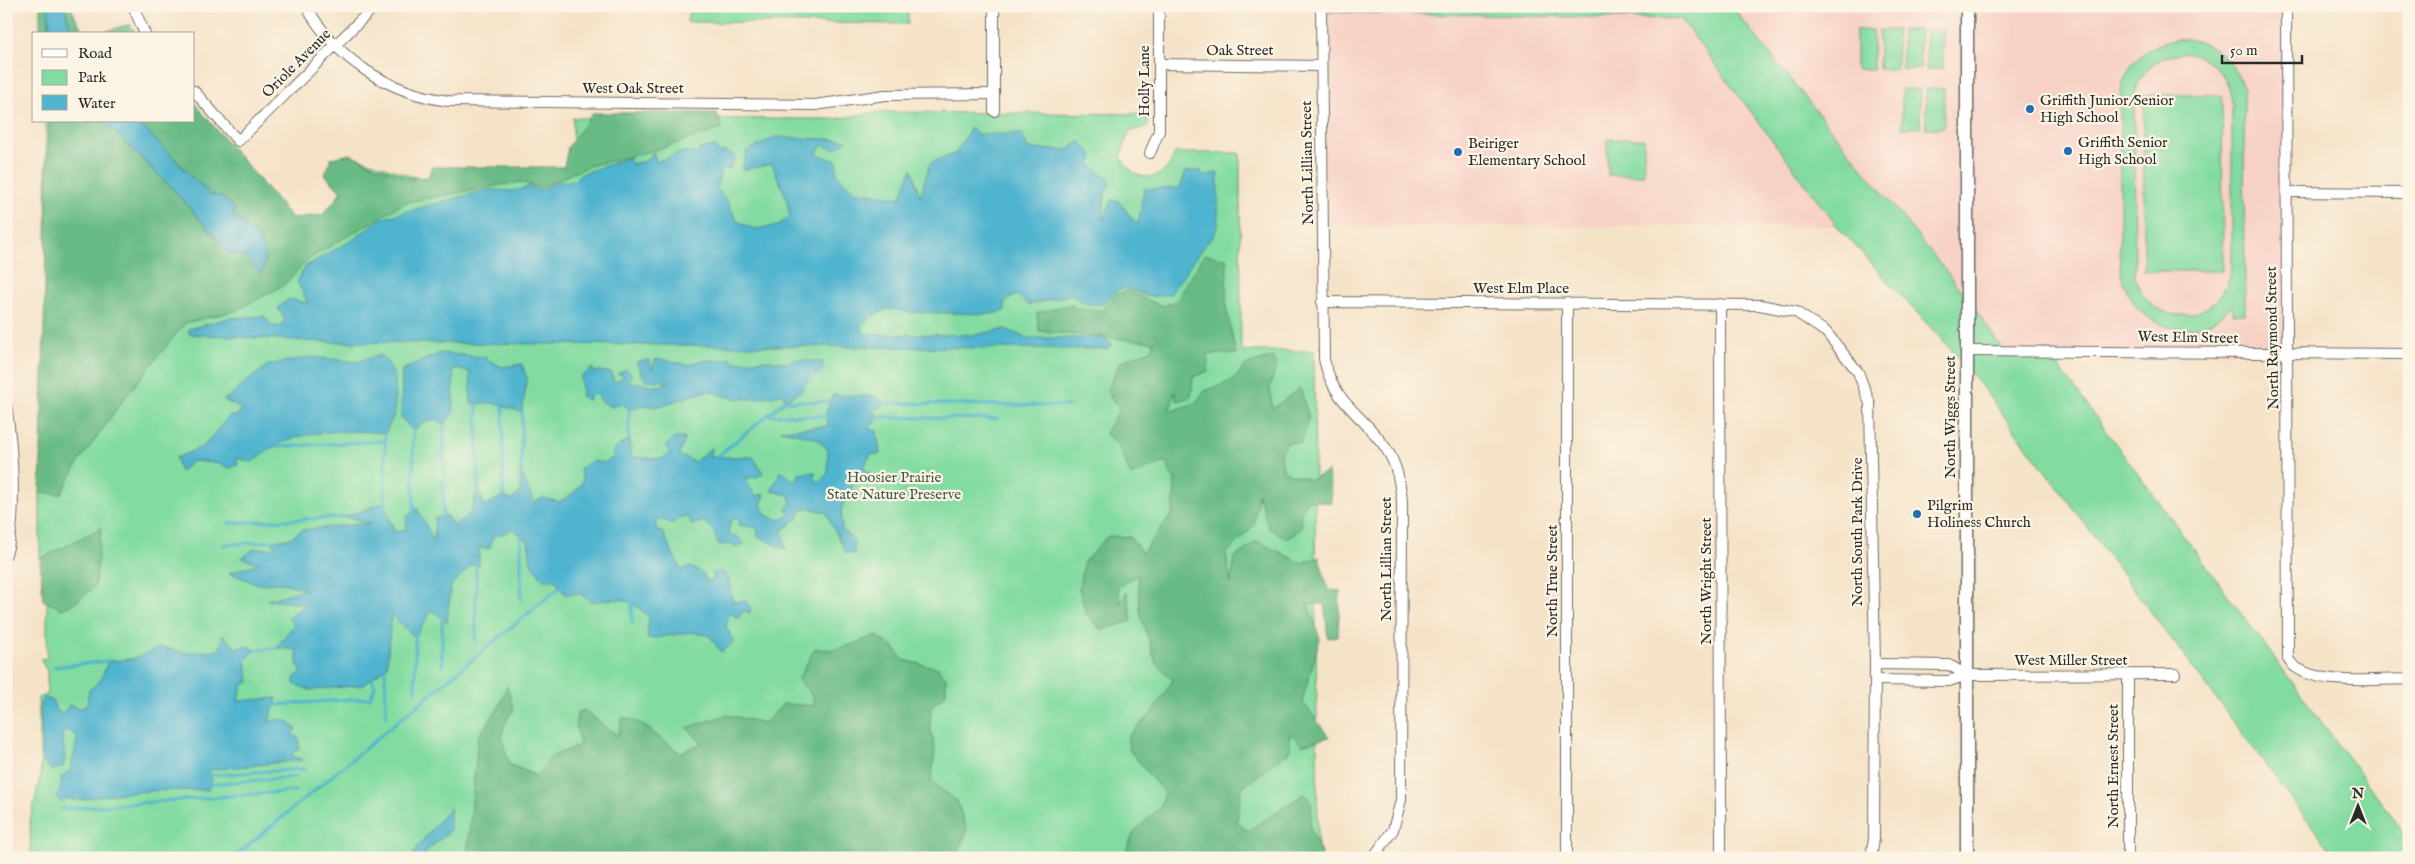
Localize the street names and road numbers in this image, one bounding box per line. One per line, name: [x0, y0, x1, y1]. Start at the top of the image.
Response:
street label: Oriole Avenue: [258, 25, 335, 102]
street label: Oak Street: [1206, 41, 1274, 60]
street label: Holly Lane: [1135, 45, 1154, 117]
street label: West Oak Street: [582, 79, 684, 98]
street label: North Lillian Street: [1297, 101, 1318, 225]
street label: North Raymond Street: [2262, 266, 2283, 410]
street label: West Elm Place: [1473, 279, 1569, 298]
street label: West Elm Street: [2137, 327, 2239, 348]
street label: North Wiggs Street: [1941, 356, 1960, 478]
street label: North South Park Drive: [1848, 457, 1867, 607]
street label: North Lillian Street: [1377, 497, 1396, 621]
street label: North Wright Street: [1697, 517, 1716, 645]
street label: North True Street: [1543, 525, 1562, 638]
street label: West Miller Street: [2014, 651, 2128, 670]
street label: North Ernest Street: [2104, 704, 2123, 828]

